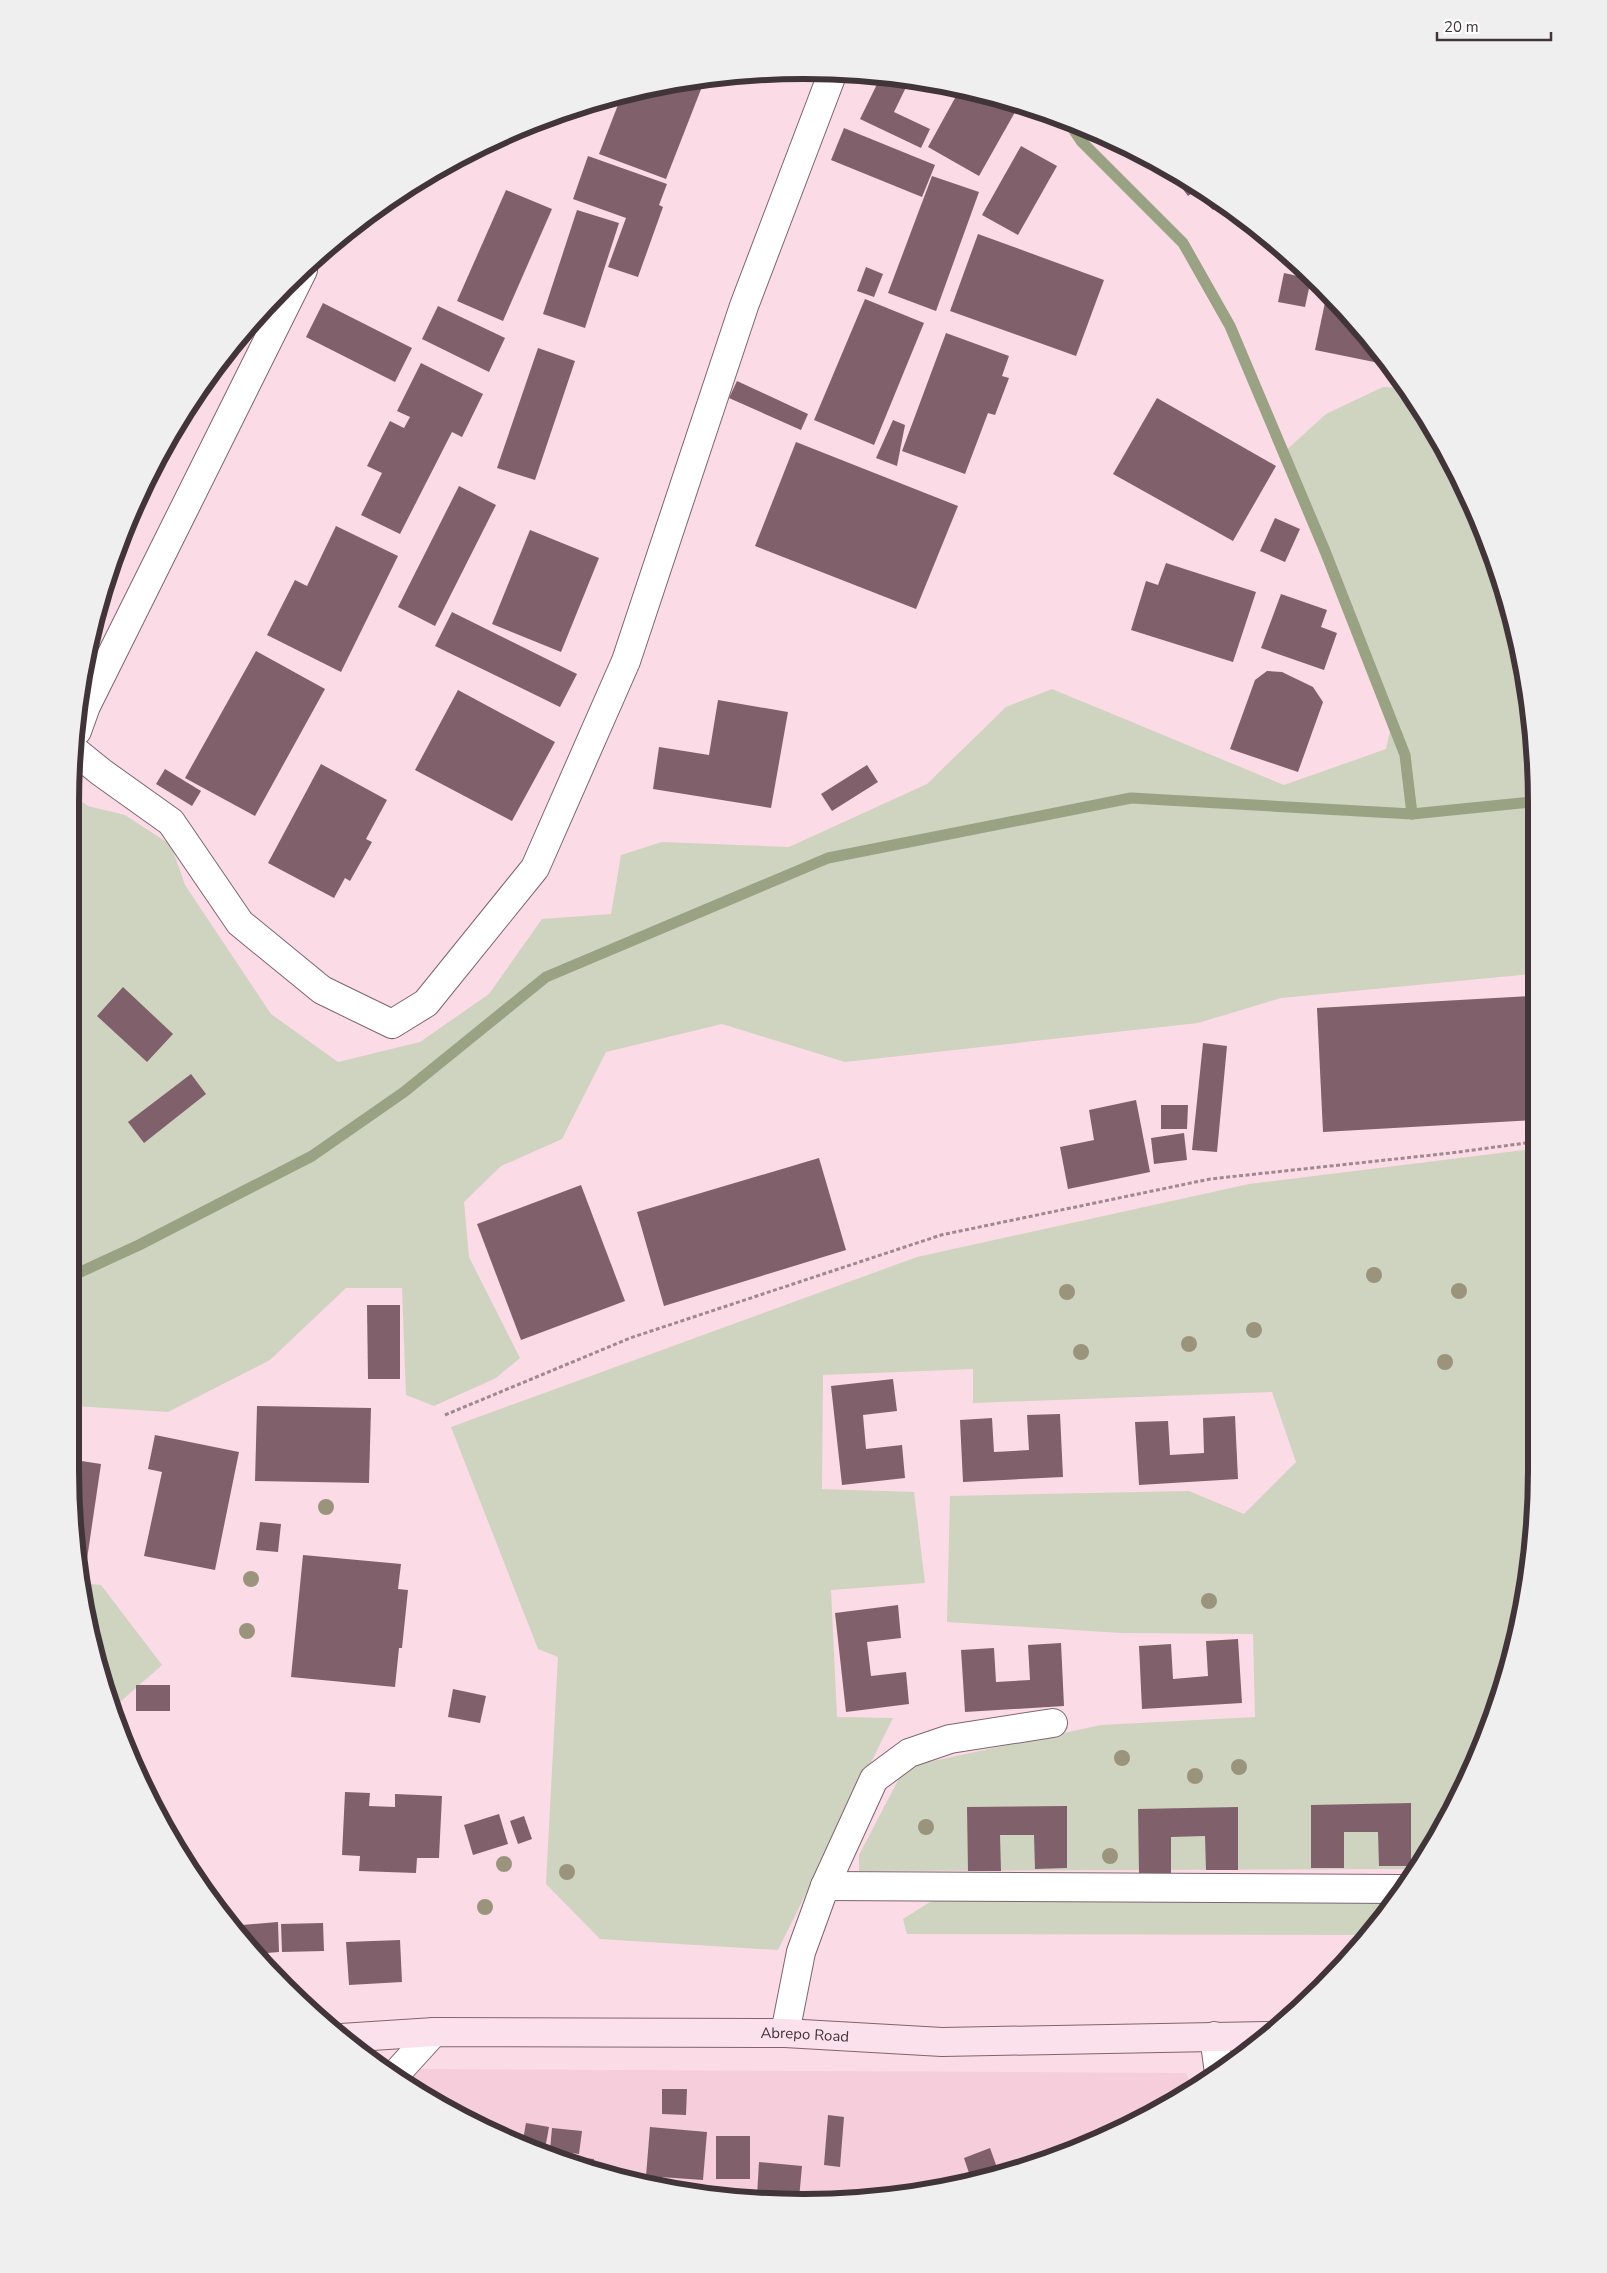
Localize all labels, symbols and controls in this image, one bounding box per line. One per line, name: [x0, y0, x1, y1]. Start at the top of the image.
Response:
scale bar: [1437, 10, 1551, 42]
text: 20 m: [1444, 17, 1479, 37]
street label: Abrepo Road: [760, 2023, 850, 2047]

